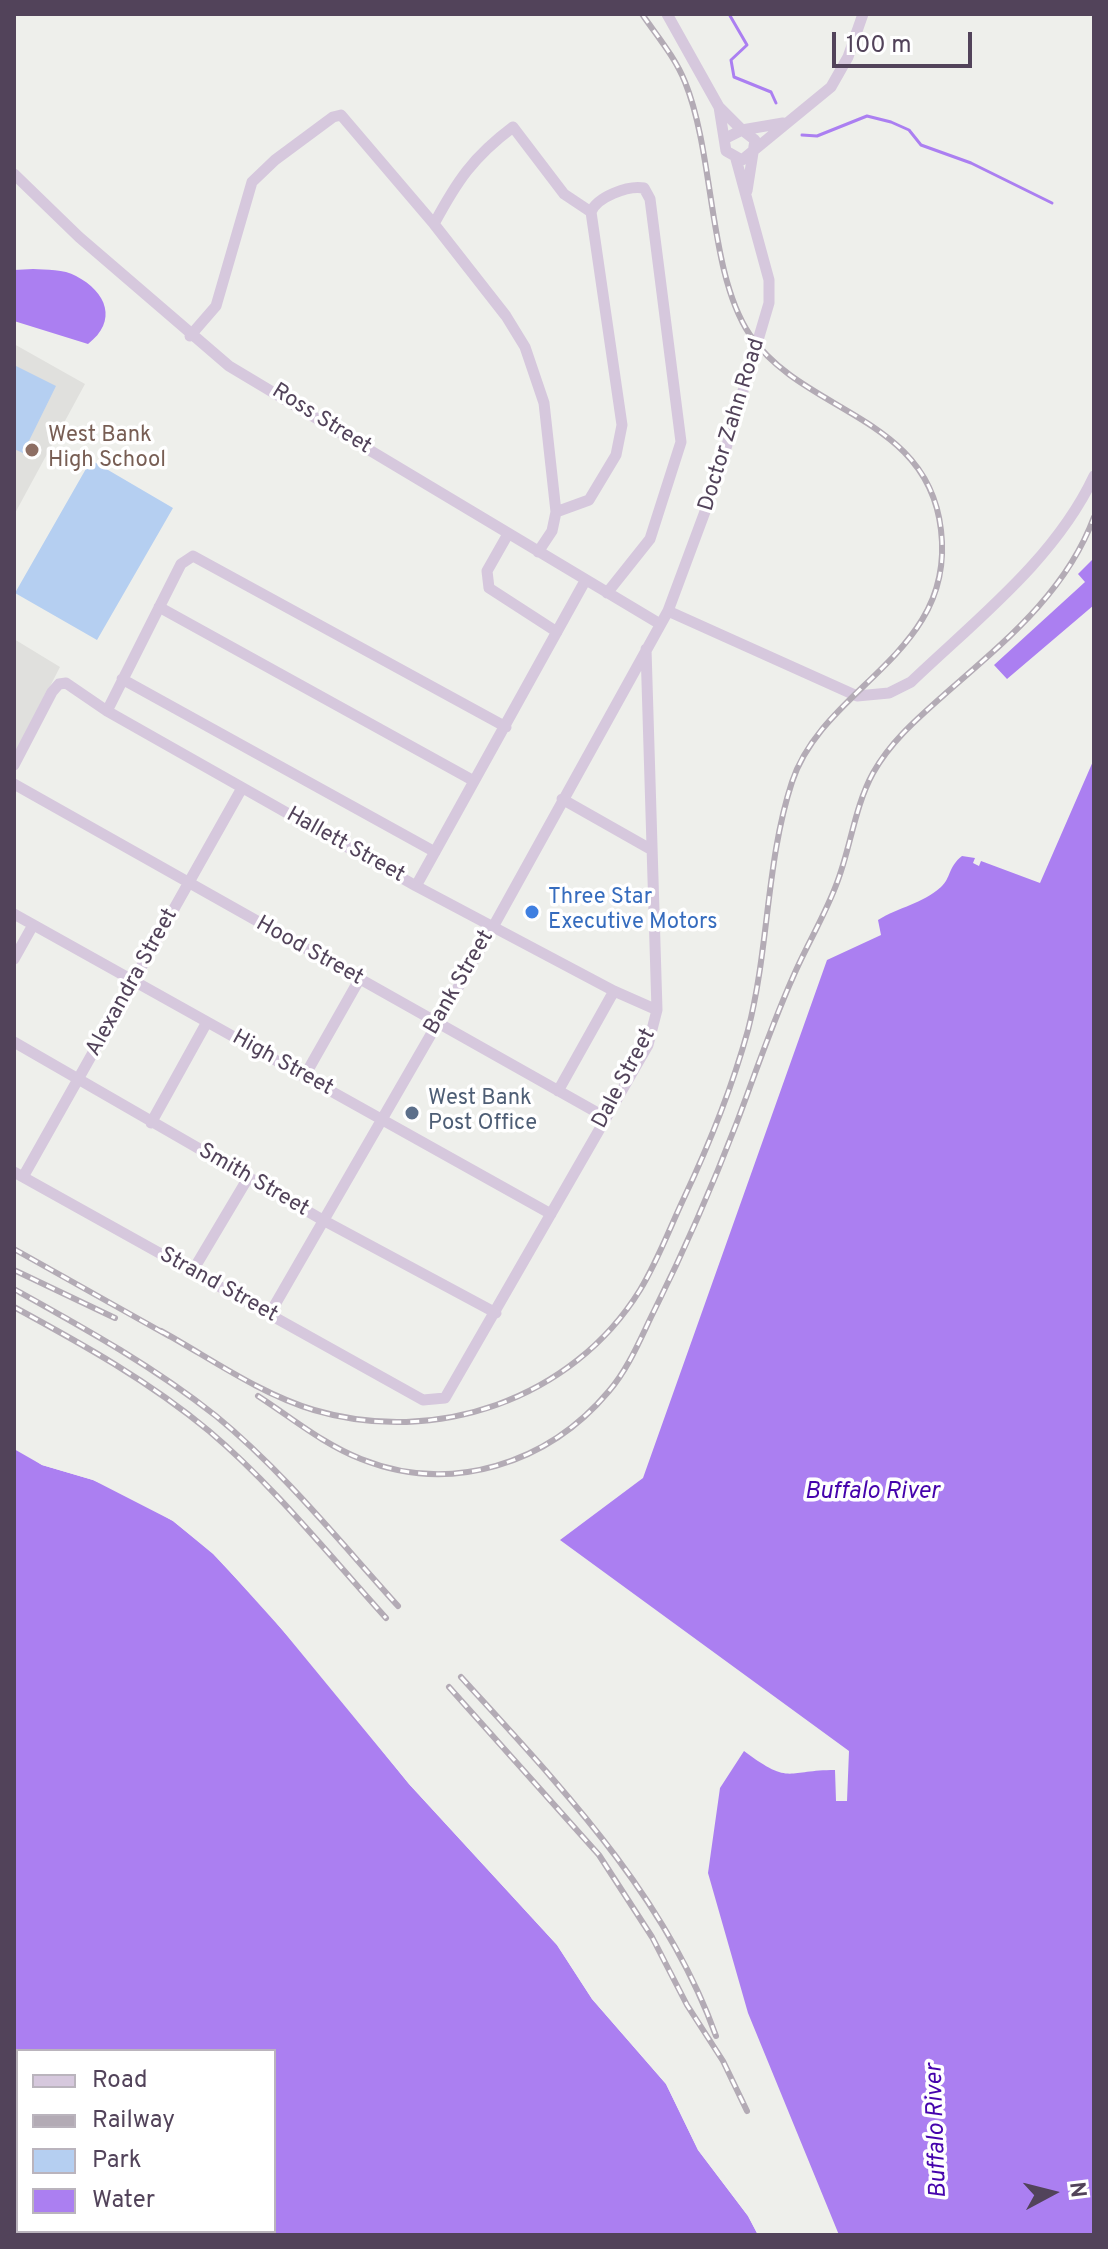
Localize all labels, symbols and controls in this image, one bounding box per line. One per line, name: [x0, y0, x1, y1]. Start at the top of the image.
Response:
scale bar: [836, 16, 976, 66]
text: 100 m: [846, 31, 912, 61]
street label: Doctor Zahn Road: [694, 335, 772, 515]
street label: Ross Street: [266, 379, 376, 461]
place label: West Bank High School: [48, 424, 166, 476]
marker: West Bank High School: [23, 441, 41, 459]
street label: Hallett Street: [281, 803, 409, 889]
place label: Three Star Executive Motors: [548, 886, 718, 938]
marker: Three Star Executive Motors: [523, 903, 541, 921]
street label: Alexandra Street: [81, 904, 185, 1062]
street label: Hood Street: [251, 912, 367, 992]
street label: Bank Street: [419, 926, 501, 1040]
street label: Dale Street: [588, 1024, 662, 1134]
street label: High Street: [227, 1025, 337, 1103]
place label: West Bank Post Office: [428, 1087, 537, 1138]
marker: West Bank Post Office: [403, 1104, 421, 1122]
street label: Smith Street: [193, 1139, 313, 1223]
street label: Strand Street: [154, 1243, 282, 1329]
water label: Buffalo River: [804, 1479, 940, 1507]
legend: [16, 2049, 276, 2233]
water label: Buffalo River: [921, 2063, 955, 2199]
text: Road: [92, 2066, 148, 2096]
text: Railway: [92, 2106, 175, 2136]
text: Park: [92, 2146, 142, 2176]
north arrow: [1012, 2153, 1092, 2233]
text: N: [1062, 2181, 1091, 2199]
text: Water: [92, 2186, 155, 2216]

